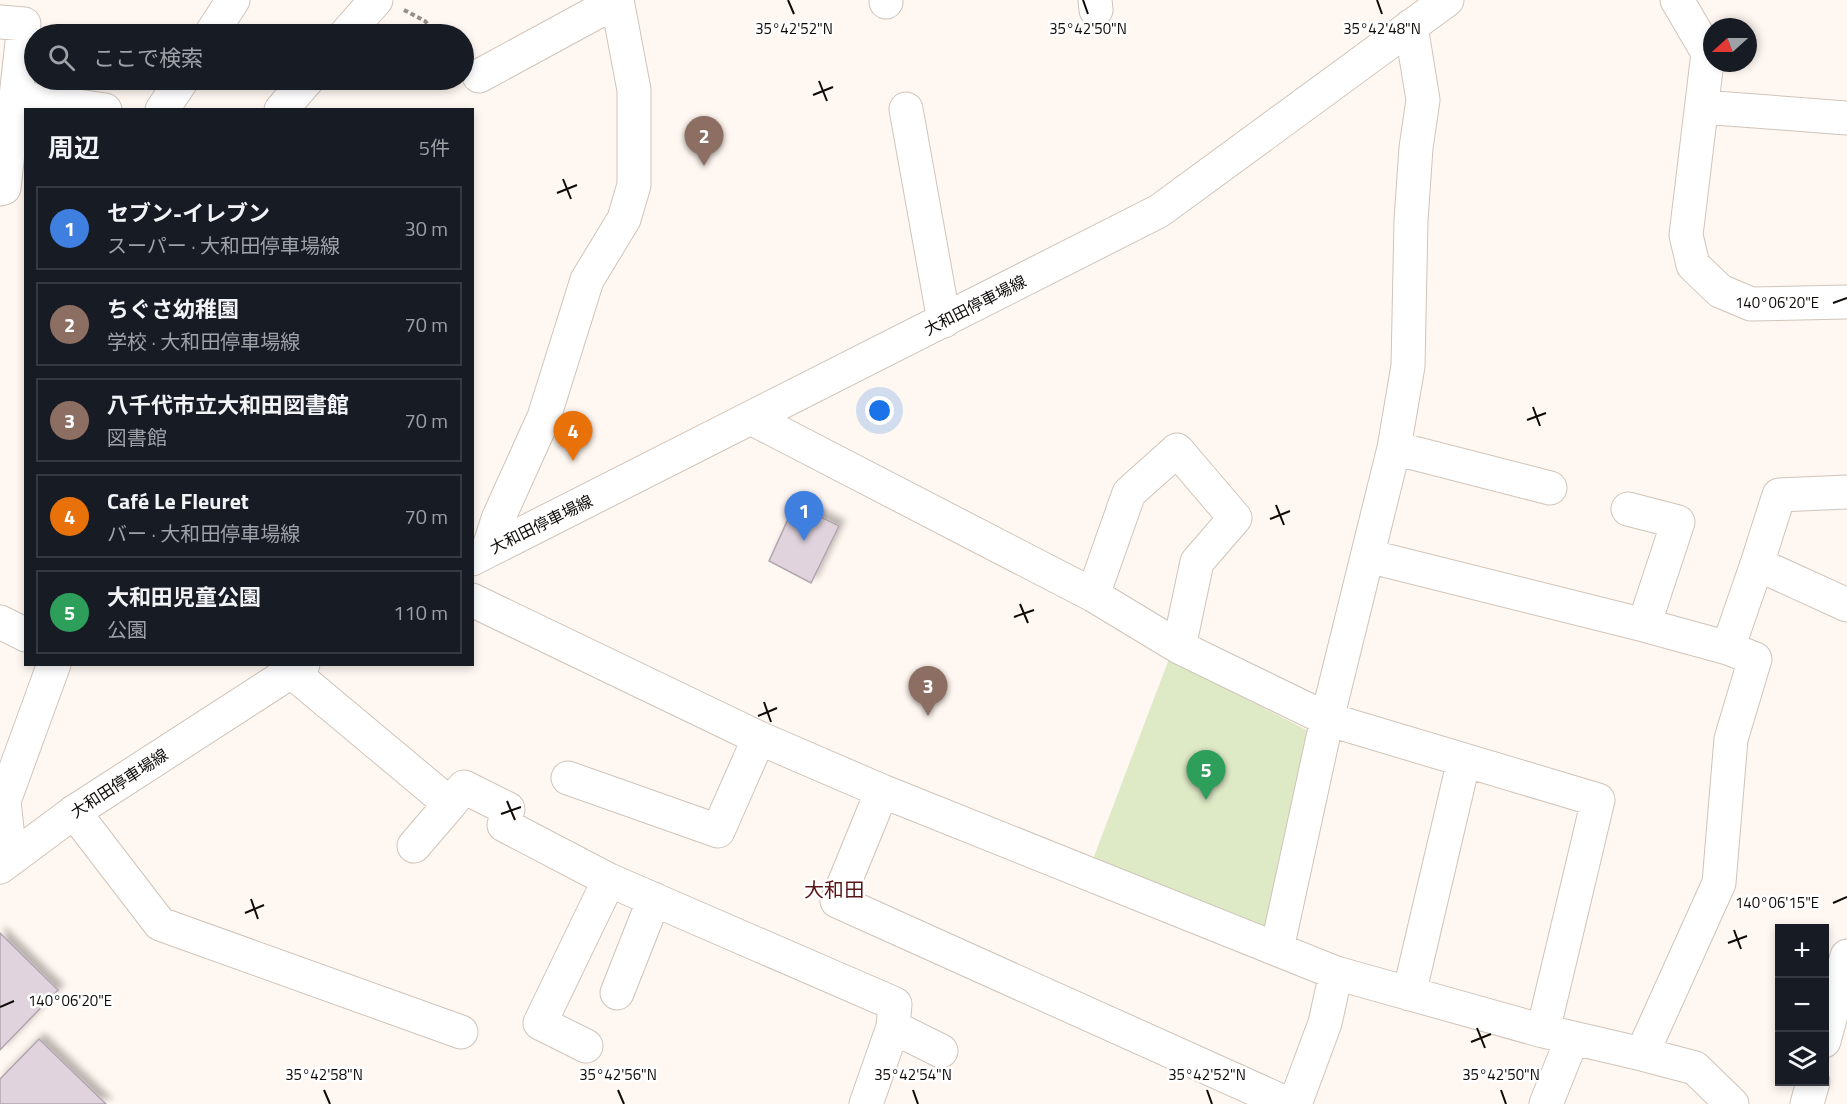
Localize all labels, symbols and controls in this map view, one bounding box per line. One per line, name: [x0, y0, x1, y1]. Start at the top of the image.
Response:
text: 35°42'52"N: [755, 17, 833, 40]
text: 35°42'50"N: [1049, 17, 1127, 40]
text: 35°42'48"N: [1343, 17, 1421, 40]
north arrow: [1703, 18, 1757, 72]
search box: [24, 24, 474, 90]
icon: search: [45, 41, 78, 74]
text: ここで検索: [93, 41, 203, 75]
pin: 2: [684, 116, 724, 166]
text: 周辺: [48, 128, 100, 167]
text: 5件: [419, 132, 450, 163]
text: セブン-イレブン: [107, 196, 270, 230]
text: 1: [64, 213, 75, 244]
text: 30 m: [404, 213, 448, 244]
text: スーパー · 大和田停車場線: [107, 230, 340, 261]
street label: 大和田停車場線: [920, 269, 1030, 341]
text: 140°06'20"E: [1735, 291, 1819, 314]
text: ちぐさ幼稚園: [107, 292, 239, 326]
text: 2: [64, 309, 75, 340]
text: 70 m: [404, 309, 448, 340]
text: 学校 · 大和田停車場線: [107, 326, 300, 357]
text: 八千代市立大和田図書館: [107, 388, 349, 422]
your location: [865, 396, 894, 425]
text: 3: [64, 405, 75, 436]
text: 70 m: [404, 405, 448, 436]
pin: 4: [554, 412, 592, 461]
text: 図書館: [107, 422, 167, 453]
text: Café Le Fleuret: [107, 484, 249, 518]
street label: 大和田停車場線: [485, 489, 597, 559]
pin: 1: [784, 492, 824, 541]
text: 4: [64, 501, 75, 532]
text: 70 m: [404, 501, 448, 532]
text: バー · 大和田停車場線: [107, 518, 300, 549]
text: 大和田児童公園: [107, 580, 261, 614]
text: 5: [64, 597, 75, 628]
text: 110 m: [393, 597, 448, 628]
text: 公園: [107, 614, 147, 645]
pin: 3: [908, 666, 948, 716]
street label: 大和田停車場線: [65, 742, 173, 824]
pin: 5: [1186, 750, 1226, 800]
district label: 大和田: [804, 874, 864, 905]
text: 140°06'15"E: [1735, 891, 1819, 914]
map controls: [1775, 924, 1829, 1086]
button: +: [1775, 924, 1829, 978]
button: −: [1775, 978, 1829, 1032]
text: 140°06'20"E: [28, 989, 112, 1012]
button: layers: [1775, 1032, 1829, 1086]
text: 35°42'58"N: [285, 1063, 363, 1086]
text: 35°42'56"N: [579, 1063, 657, 1086]
text: 35°42'54"N: [874, 1063, 952, 1086]
text: 35°42'52"N: [1168, 1063, 1246, 1086]
text: 35°42'50"N: [1462, 1063, 1540, 1086]

